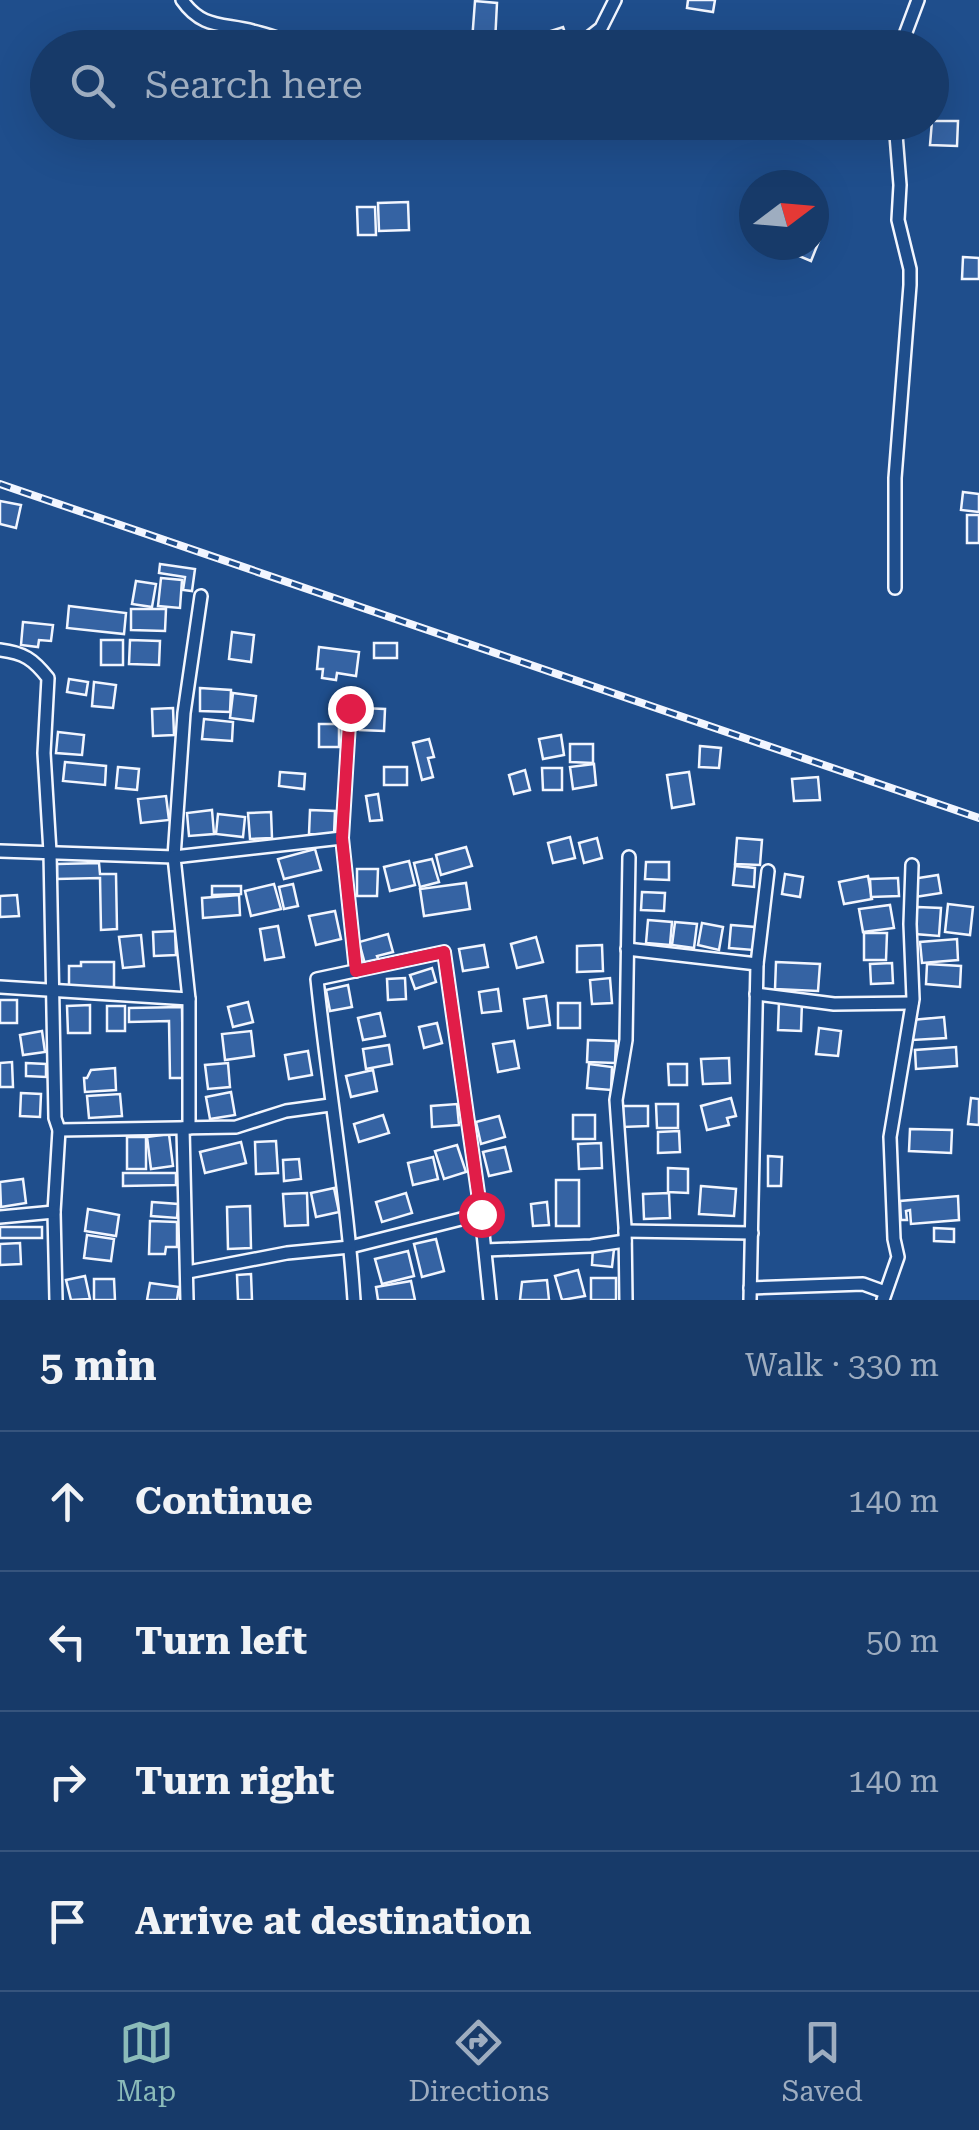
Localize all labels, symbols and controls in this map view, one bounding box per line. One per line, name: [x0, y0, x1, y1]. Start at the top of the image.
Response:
search box: [30, 30, 949, 140]
icon: search: [65, 58, 120, 113]
text: Search here: [145, 63, 363, 107]
north arrow: [739, 170, 829, 260]
route end: [328, 686, 374, 732]
route start: [459, 1192, 505, 1238]
text: 5 min: [40, 1341, 157, 1390]
text: Walk · 330 m: [745, 1346, 939, 1384]
icon: ahead: [40, 1474, 95, 1529]
text: Continue: [135, 1479, 313, 1523]
text: 140 m: [848, 1482, 939, 1520]
icon: left: [40, 1614, 95, 1669]
text: Turn left: [135, 1619, 307, 1663]
text: 50 m: [866, 1622, 939, 1660]
icon: right: [40, 1754, 95, 1809]
text: Turn right: [135, 1759, 334, 1803]
text: 140 m: [848, 1762, 939, 1800]
icon: arrive: [40, 1894, 95, 1949]
text: Arrive at destination: [135, 1899, 531, 1943]
tab: Map: [116, 2015, 176, 2108]
tab: Directions: [408, 2015, 549, 2108]
tab: Saved: [782, 2015, 863, 2108]

